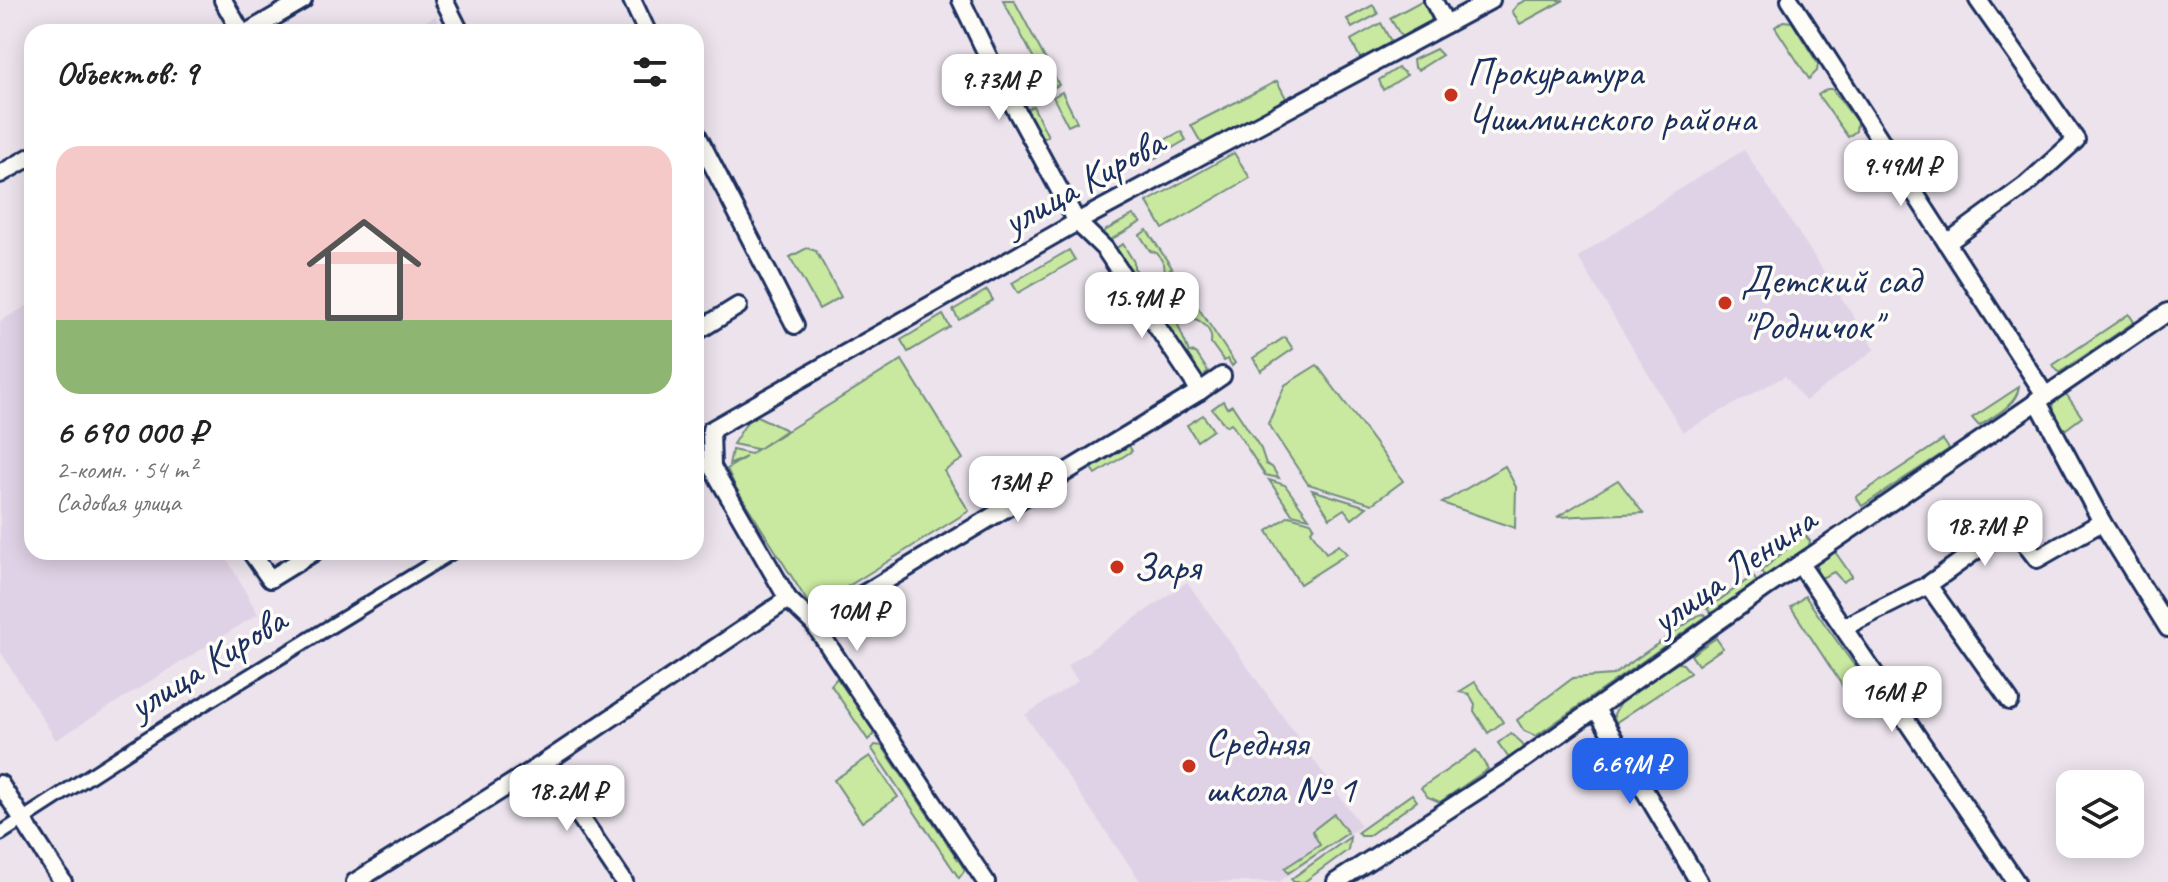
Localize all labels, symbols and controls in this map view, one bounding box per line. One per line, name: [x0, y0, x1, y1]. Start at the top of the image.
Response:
place label: Прокуратура Чишминского района: [1467, 47, 1759, 143]
icon: filters: [628, 50, 672, 94]
text: Объектов: 9: [56, 51, 198, 94]
pin: 9.73M ₽: [925, 54, 1073, 122]
text: 9.73M ₽: [960, 63, 1038, 96]
marker: Прокуратура Чишминского района: [1442, 86, 1460, 104]
street label: улица Кирова: [992, 116, 1175, 248]
pin: 9.49M ₽: [1827, 140, 1975, 208]
text: 9.49M ₽: [1862, 149, 1940, 182]
icon: home: [292, 198, 436, 342]
place label: Детский сад "Родничок": [1741, 255, 1924, 351]
pin: 15.9M ₽: [1068, 272, 1216, 340]
text: 15.9M ₽: [1103, 281, 1181, 314]
marker: Детский сад "Родничок": [1716, 294, 1734, 312]
text: 6 690 000 ₽: [56, 410, 206, 453]
text: 2-комн. · 54 m²: [56, 453, 196, 486]
pin: 13M ₽: [962, 456, 1074, 524]
text: 13M ₽: [987, 465, 1049, 498]
text: Садовая улица: [56, 486, 181, 519]
street label: улица Ленина: [1639, 493, 1828, 646]
pin: 18.7M ₽: [1911, 500, 2059, 568]
text: 18.7M ₽: [1946, 509, 2024, 542]
place label: Заря: [1133, 542, 1202, 592]
marker: Заря: [1108, 558, 1126, 576]
pin: 10M ₽: [801, 585, 913, 653]
street label: улица Кирова: [117, 593, 298, 732]
text: 10M ₽: [826, 594, 888, 627]
pin: 16M ₽: [1836, 666, 1948, 734]
text: 16M ₽: [1861, 675, 1923, 708]
place label: Средняя школа № 1: [1205, 718, 1358, 814]
pin: 6.69M ₽: [1556, 738, 1704, 806]
text: 6.69M ₽: [1590, 747, 1670, 780]
marker: Средняя школа № 1: [1180, 757, 1198, 775]
pin: 18.2M ₽: [493, 765, 641, 833]
map controls: [2056, 770, 2144, 858]
button: layers: [2056, 770, 2144, 858]
text: 18.2M ₽: [528, 774, 606, 807]

